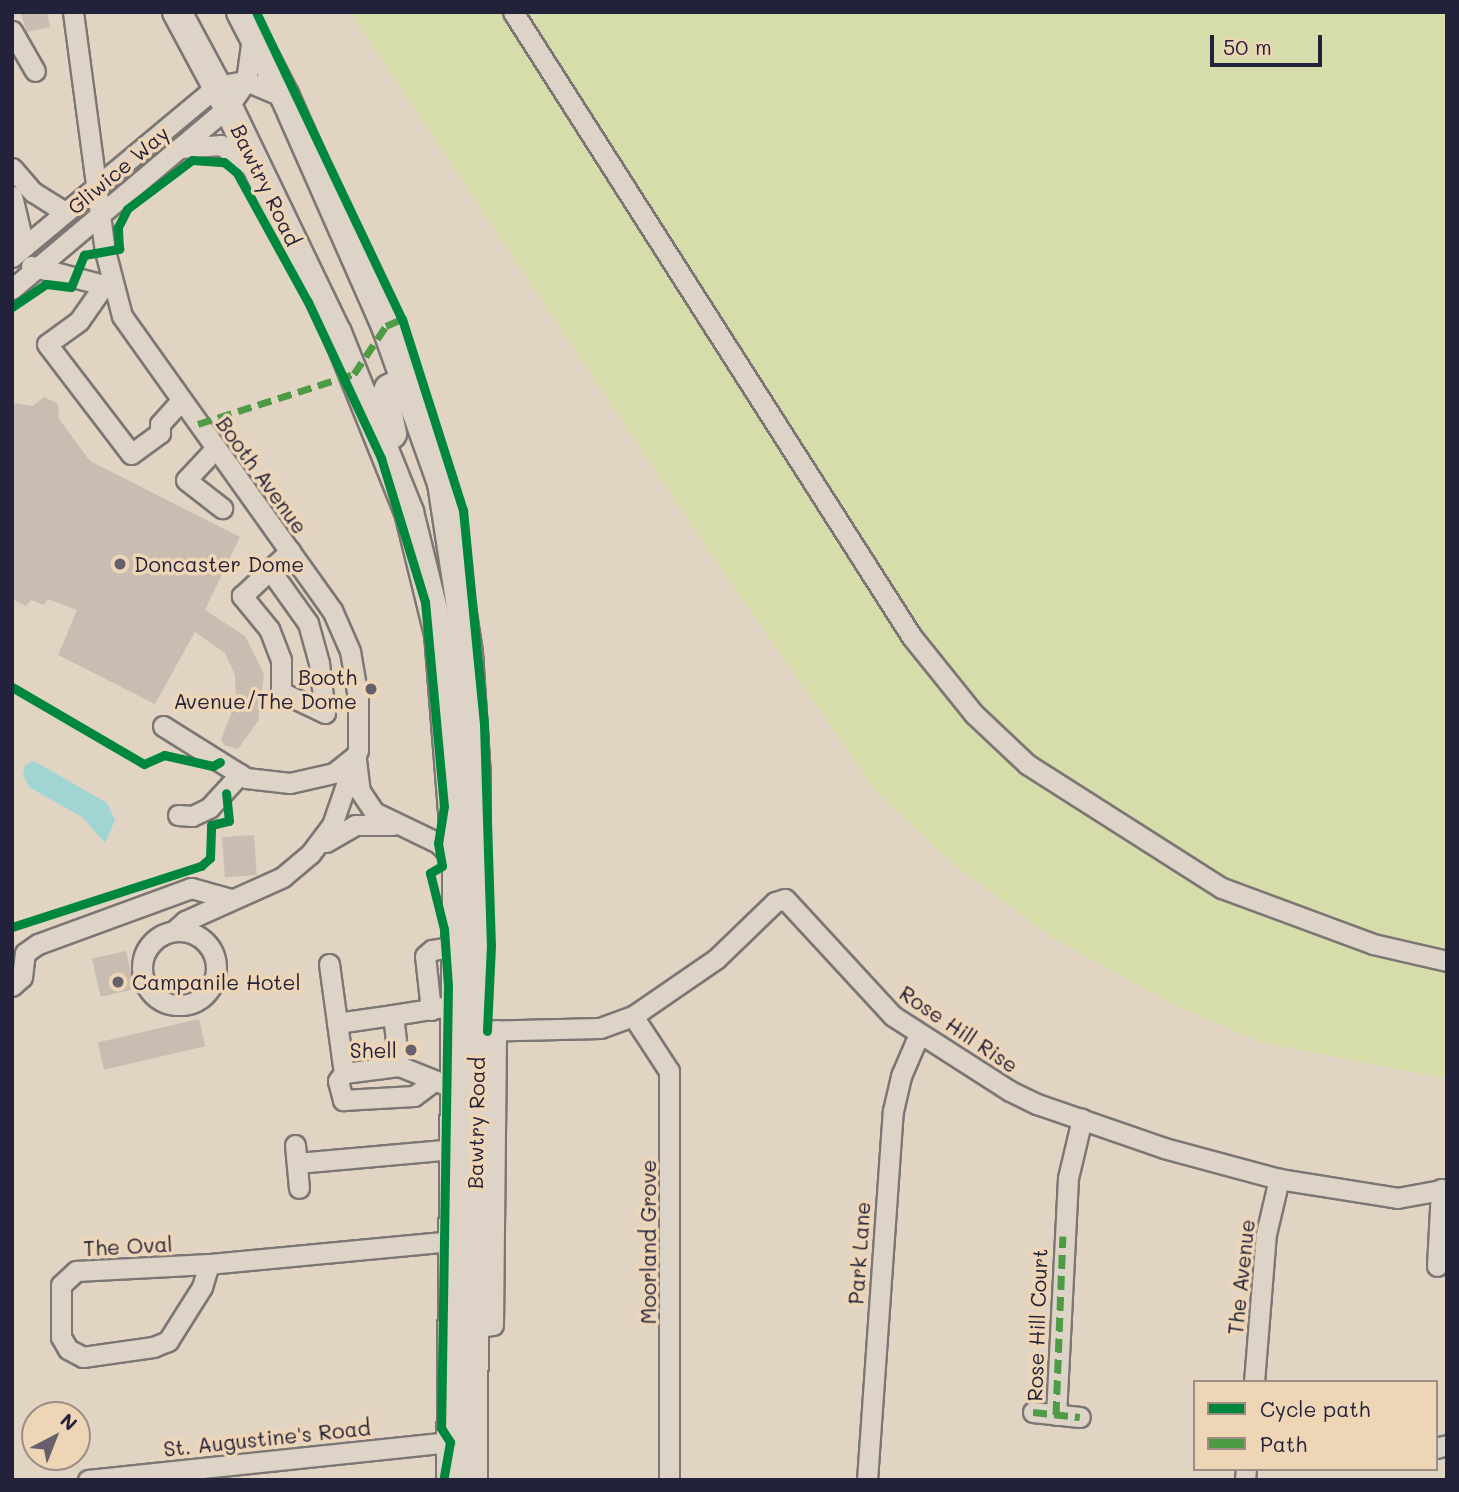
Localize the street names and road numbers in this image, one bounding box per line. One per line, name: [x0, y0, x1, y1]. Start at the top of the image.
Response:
street label: Gliwice Way: [62, 120, 174, 220]
street label: Bawtry Road: [226, 120, 306, 250]
street label: Booth Avenue: [211, 412, 313, 538]
street label: Rose Hill Rise: [895, 980, 1023, 1078]
street label: Bawtry Road: [462, 1057, 490, 1189]
street label: Moorland Grove: [635, 1160, 661, 1324]
street label: Park Lane: [843, 1201, 875, 1305]
street label: The Avenue: [1222, 1218, 1260, 1336]
street label: The Oval: [83, 1231, 173, 1261]
street label: Rose Hill Court: [1022, 1248, 1052, 1402]
street label: St. Augustine's Road: [162, 1415, 372, 1461]

